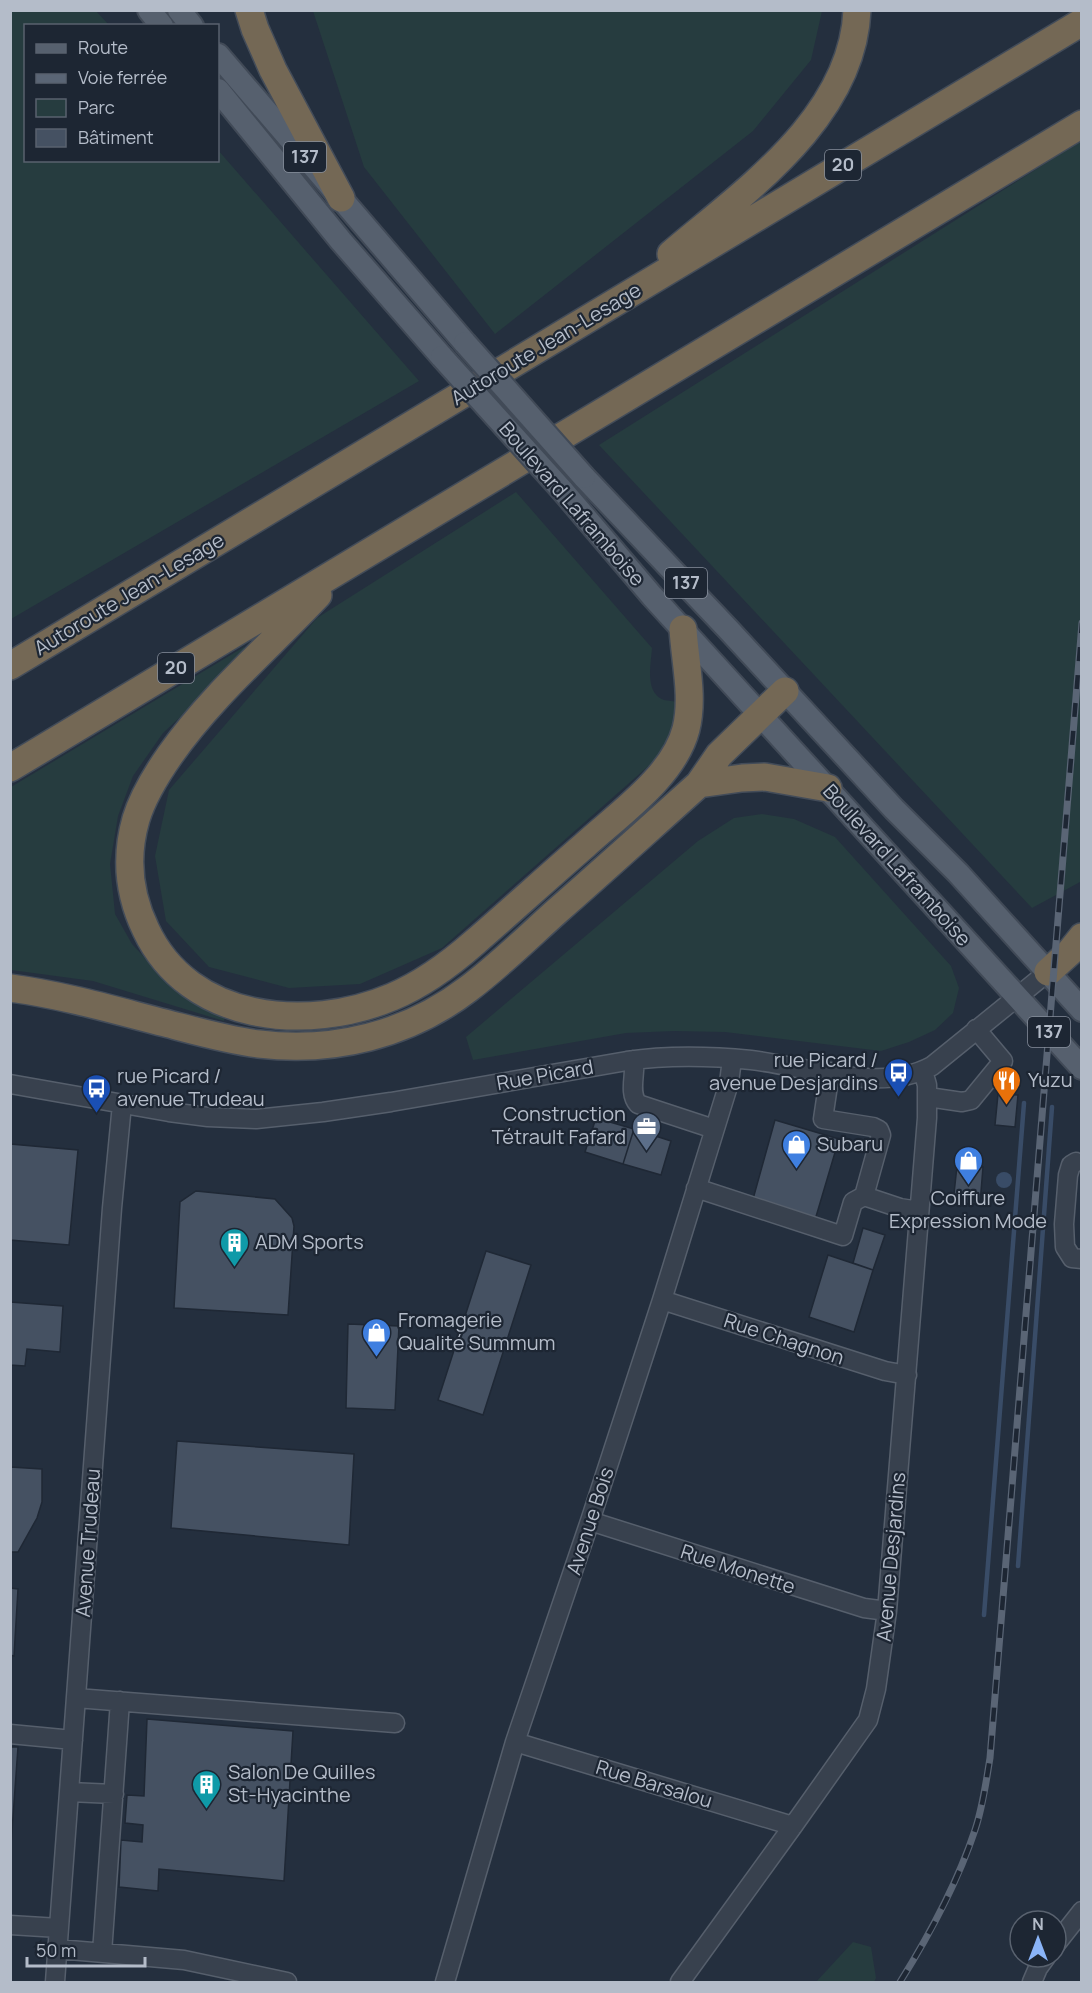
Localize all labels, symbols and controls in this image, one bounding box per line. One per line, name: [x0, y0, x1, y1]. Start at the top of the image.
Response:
legend: [24, 24, 219, 162]
text: Route: [78, 35, 128, 59]
text: Voie ferrée: [78, 65, 167, 89]
text: Parc: [78, 95, 115, 119]
text: Bâtiment: [78, 125, 154, 149]
road number: 137: [284, 142, 326, 172]
road number: 20: [825, 150, 861, 180]
street label: Autoroute Jean-Lesage: [446, 276, 646, 411]
street label: Boulevard Laframboise: [494, 416, 651, 592]
street label: Autoroute Jean-Lesage: [29, 526, 229, 661]
road number: 137: [665, 568, 707, 598]
road number: 20: [158, 653, 194, 683]
street label: Boulevard Laframboise: [817, 778, 977, 951]
road number: 137: [1028, 1017, 1070, 1047]
place label: rue Picard / avenue Desjardins: [709, 1046, 878, 1096]
street label: Rue Picard: [494, 1053, 595, 1096]
bus stop icon: rue Picard / avenue Desjardins: [883, 1056, 915, 1098]
place label: rue Picard / avenue Trudeau: [117, 1062, 265, 1112]
restaurant icon: Yuzu: [991, 1064, 1023, 1106]
place label: Yuzu: [1028, 1066, 1073, 1093]
bus stop icon: rue Picard / avenue Trudeau: [80, 1072, 112, 1114]
place label: Construction Tétrault Fafard: [492, 1100, 626, 1150]
office icon: Construction Tétrault Fafard: [631, 1110, 663, 1152]
shop icon: Subaru: [780, 1128, 812, 1170]
place label: Subaru: [817, 1130, 883, 1157]
shop icon: Coiffure Expression Mode: [952, 1144, 984, 1186]
place label: Coiffure Expression Mode: [889, 1184, 1047, 1234]
building icon: ADM Sports: [218, 1226, 250, 1268]
place label: ADM Sports: [255, 1228, 364, 1255]
place label: Fromagerie Qualité Summum: [398, 1306, 555, 1356]
street label: Rue Chagnon: [721, 1306, 848, 1371]
shop icon: Fromagerie Qualité Summum: [361, 1316, 393, 1358]
street label: Avenue Bois: [559, 1464, 620, 1578]
street label: Avenue Trudeau: [69, 1468, 106, 1618]
street label: Avenue Desjardins: [870, 1471, 911, 1643]
street label: Rue Monette: [677, 1537, 799, 1600]
street label: Rue Barsalou: [593, 1753, 716, 1814]
place label: Salon De Quilles St-Hyacinthe: [228, 1758, 376, 1808]
building icon: Salon De Quilles St-Hyacinthe: [191, 1768, 223, 1810]
north arrow: [1008, 1909, 1068, 1969]
text: N: [1032, 1913, 1044, 1935]
scale bar: [27, 1930, 146, 1968]
text: 50 m: [36, 1938, 76, 1962]

